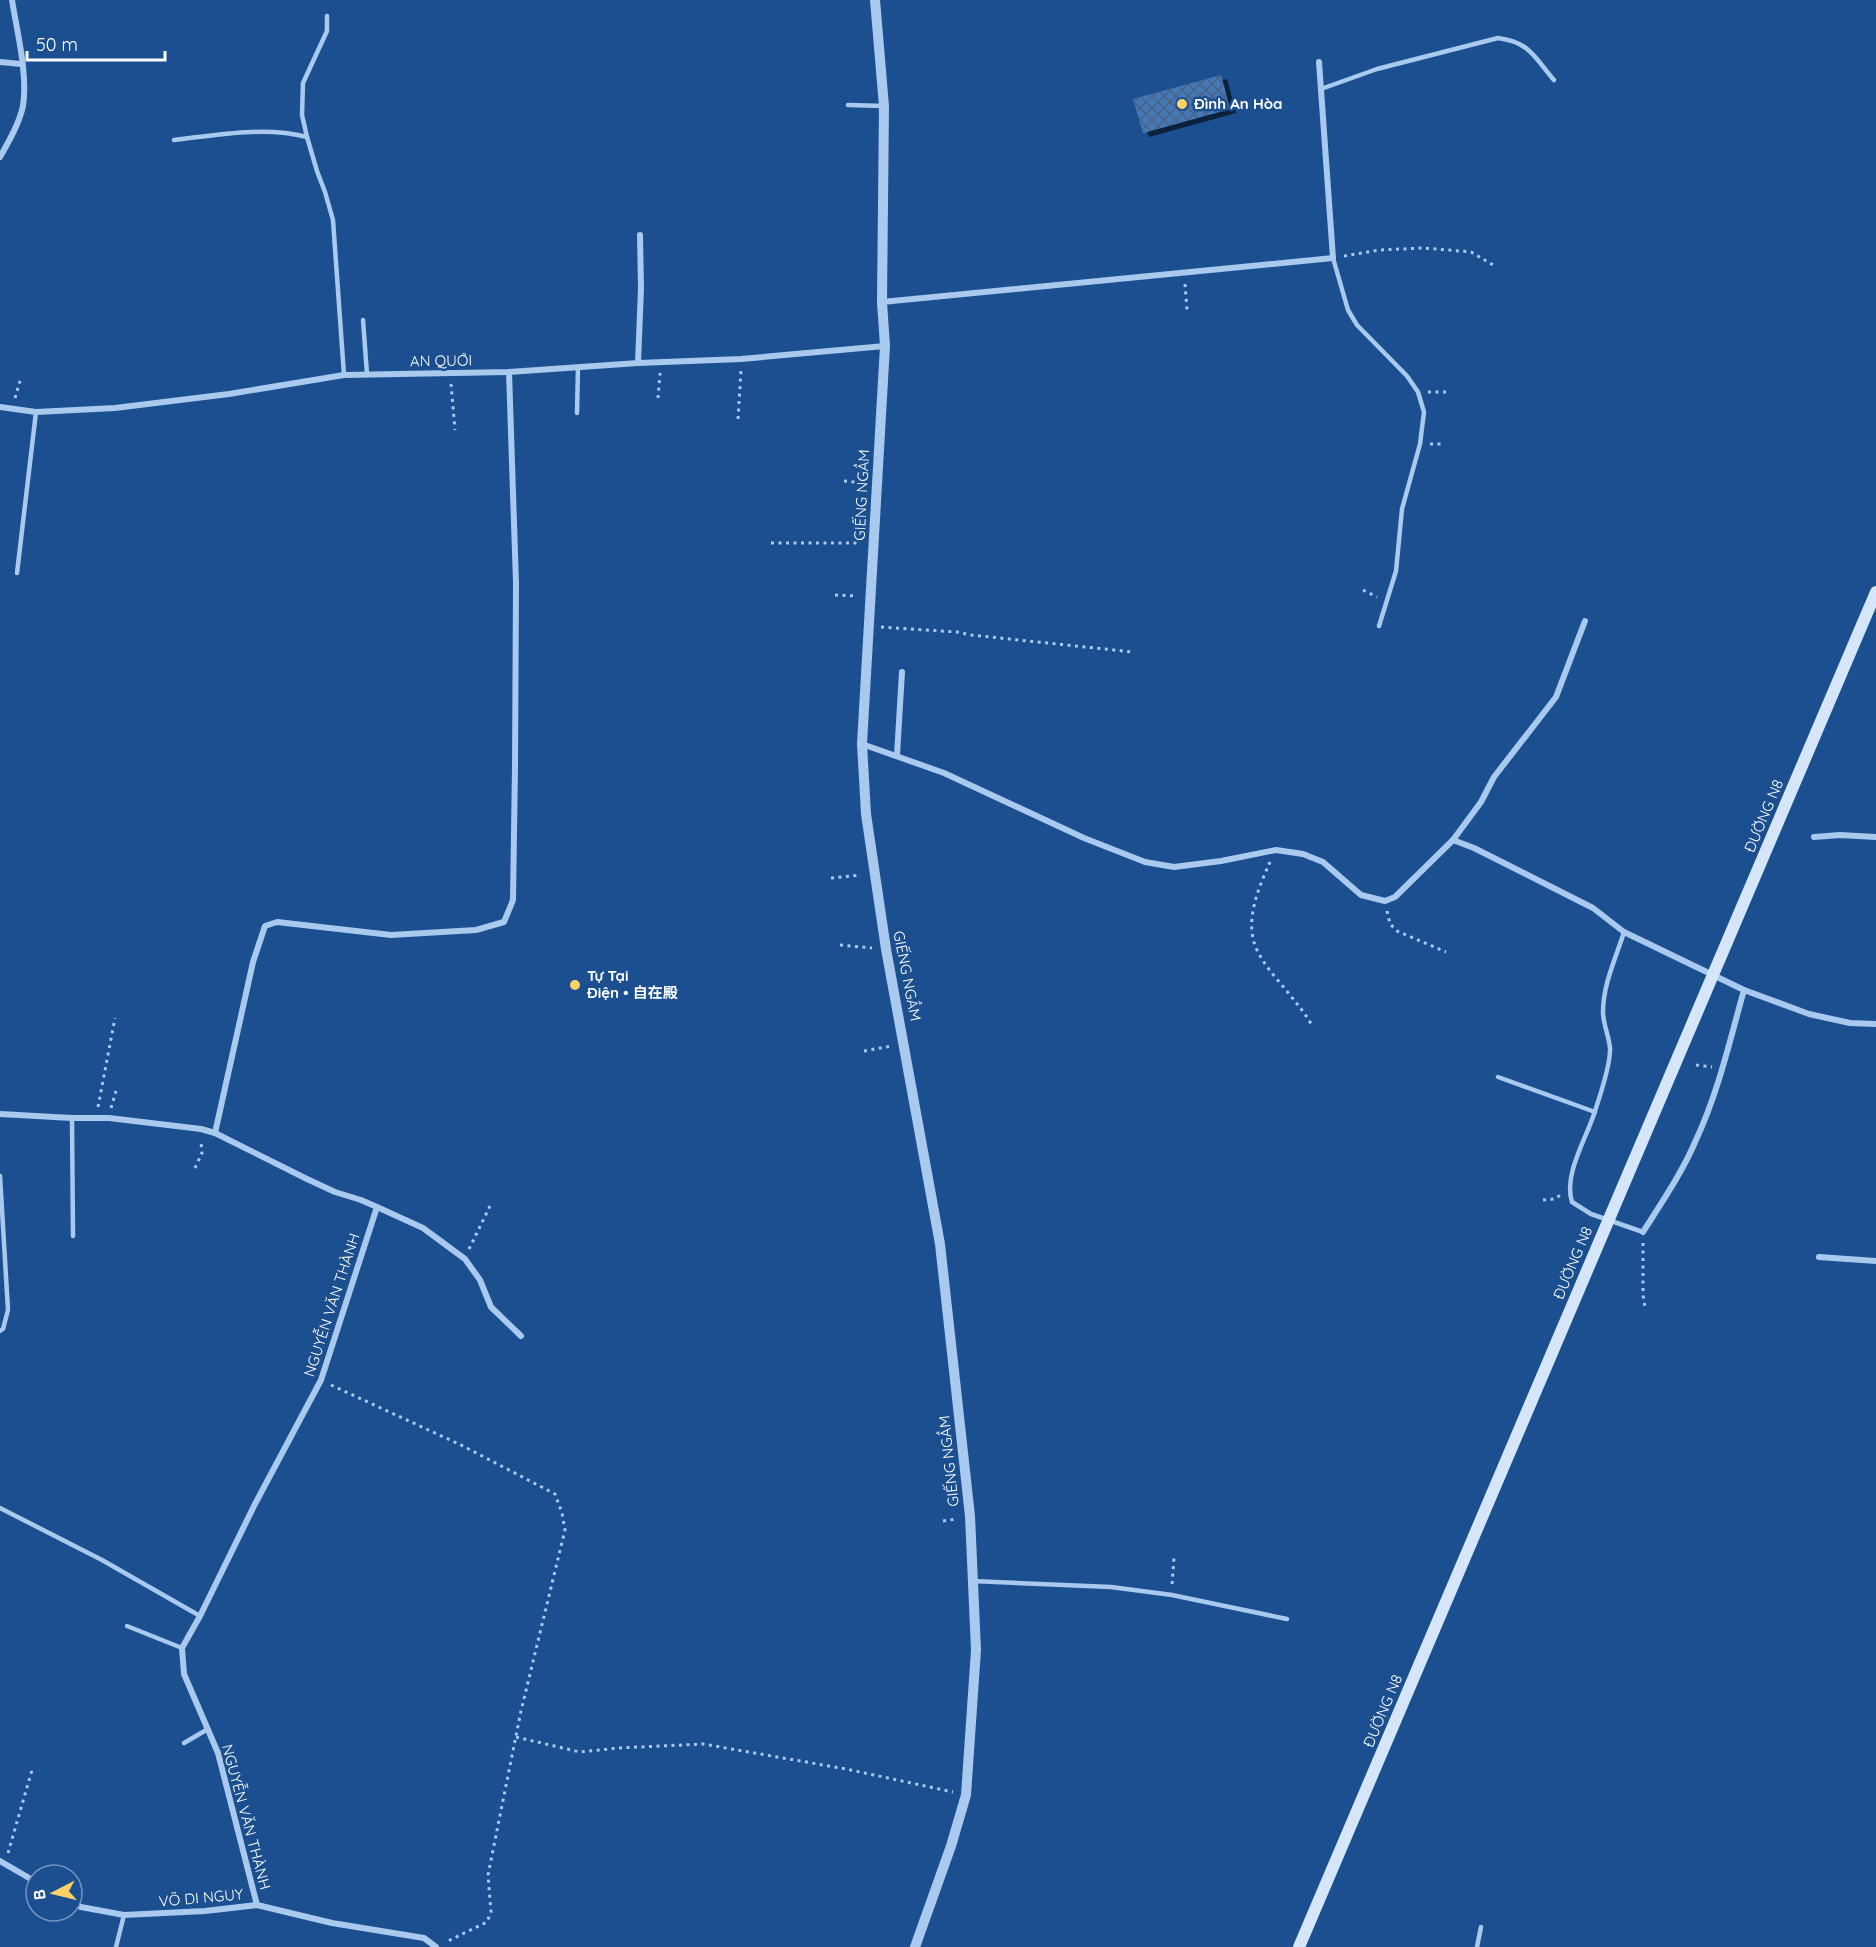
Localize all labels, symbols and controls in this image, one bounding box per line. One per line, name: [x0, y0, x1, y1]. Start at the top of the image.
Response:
scale bar: [27, 24, 165, 62]
text: 50 m: [36, 33, 78, 56]
place label: Đình An Hòa: [1193, 94, 1283, 113]
marker: Đình An Hòa: [1175, 97, 1189, 111]
street label: AN QUỚI: [410, 350, 472, 371]
street label: GIẾNG NGẦM: [850, 449, 873, 541]
street label: ĐƯỜNG N8: [1740, 776, 1787, 855]
street label: GIẾNG NGẦM: [889, 929, 926, 1023]
place label: Tự Tại Điện • 自在殿: [586, 966, 678, 1002]
marker: Tự Tại Điện • 自在殿: [568, 978, 582, 992]
street label: ĐƯỜNG N8: [1549, 1223, 1596, 1302]
street label: NGUYỄN VĂN THÀNH: [298, 1230, 364, 1379]
street label: GIẾNG NGẦM: [934, 1415, 963, 1508]
street label: ĐƯỜNG N8: [1359, 1671, 1406, 1750]
street label: NGUYỄN VĂN THÀNH: [218, 1742, 276, 1892]
north arrow: [24, 1863, 84, 1923]
street label: VÕ DI NGUY: [158, 1884, 244, 1911]
text: B: [29, 1888, 50, 1901]

